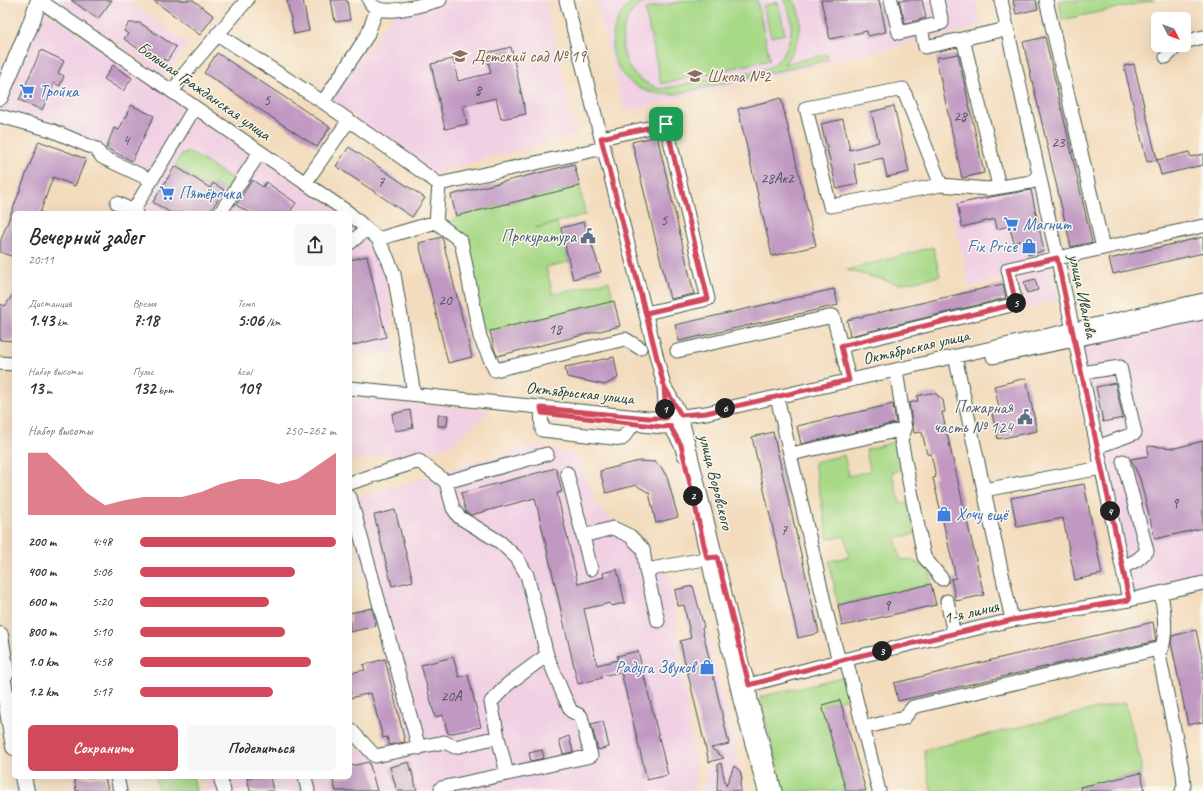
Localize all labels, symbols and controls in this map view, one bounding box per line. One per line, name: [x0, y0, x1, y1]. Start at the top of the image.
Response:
north arrow: [1151, 12, 1191, 52]
map controls: [1151, 12, 1191, 52]
street label: Большая Гражданская улица: [133, 37, 276, 146]
place label: Детский сад № 19: [472, 46, 587, 67]
school or university icon: Детский сад № 19: [451, 47, 469, 65]
place label: Школа №2: [707, 66, 772, 87]
school or university icon: Школа №2: [686, 67, 704, 85]
place label: Тройка: [39, 81, 80, 102]
house number: 8: [475, 81, 483, 100]
supermarket icon: Тройка: [18, 82, 36, 100]
house number: 5: [264, 91, 272, 110]
pin: [649, 107, 683, 141]
house number: 28: [953, 107, 968, 126]
icon: arrive: [655, 113, 677, 135]
house number: 4: [123, 131, 131, 150]
house number: 23: [1051, 133, 1066, 152]
house number: 28Ак2: [760, 169, 795, 188]
house number: 7: [378, 173, 386, 192]
place label: Пятёрочка: [179, 183, 242, 204]
supermarket icon: Пятёрочка: [158, 184, 176, 202]
house number: 5: [661, 211, 669, 230]
place label: Магнит: [1023, 214, 1072, 235]
supermarket icon: Магнит: [1002, 215, 1020, 233]
text: Вечерний забег: [28, 223, 143, 251]
button: share: [294, 224, 336, 266]
place label: Прокуратура: [501, 226, 577, 247]
public building icon: Прокуратура: [579, 227, 597, 245]
place label: Fix Price: [967, 236, 1018, 257]
shop icon: Fix Price: [1020, 237, 1038, 255]
street label: улица Иванова: [1064, 251, 1103, 342]
text: 20:11: [28, 252, 54, 268]
house number: 20: [438, 291, 453, 310]
pin: 5: [1006, 293, 1026, 313]
text: Дистанция: [28, 296, 72, 310]
text: Время: [133, 296, 156, 310]
text: Темп: [237, 296, 255, 310]
text: 5: [1014, 296, 1018, 310]
text: 1.43: [28, 310, 54, 331]
text: 7:18: [133, 310, 159, 331]
text: 5:06: [237, 310, 264, 331]
text: km: [54, 315, 68, 329]
text: /km: [264, 315, 281, 329]
house number: 18: [548, 320, 563, 339]
street label: Октябрьская улица: [861, 324, 973, 369]
text: Набор высоты: [28, 364, 83, 378]
text: Пульс: [133, 364, 154, 378]
text: kcal: [237, 364, 252, 378]
street label: Октябрьская улица: [525, 377, 637, 409]
text: 13: [28, 378, 43, 399]
text: 132: [133, 378, 156, 399]
text: 109: [237, 378, 260, 399]
text: m: [43, 383, 52, 397]
text: bpm: [156, 383, 173, 397]
place label: Пожарная часть № 124: [934, 397, 1015, 438]
pin: 6: [715, 398, 735, 418]
pin: 1: [655, 399, 675, 419]
text: 6: [722, 401, 728, 415]
text: 1: [663, 402, 667, 416]
public building icon: Пожарная часть № 124: [1016, 408, 1034, 426]
text: Набор высоты: [28, 423, 93, 439]
text: 250–262 m: [285, 423, 336, 439]
street label: улица Воровского: [694, 431, 738, 533]
pin: 2: [683, 486, 703, 506]
text: 2: [691, 489, 695, 503]
house number: 9: [1172, 494, 1180, 513]
pin: 4: [1100, 501, 1120, 521]
place label: Хочу ещё: [956, 504, 1010, 525]
text: 4: [1108, 504, 1112, 518]
shop icon: Хочу ещё: [935, 505, 953, 523]
house number: 7: [781, 521, 789, 540]
text: 200 m: [28, 534, 56, 550]
text: 4:48: [92, 534, 112, 550]
text: 400 m: [28, 564, 56, 580]
text: 5:06: [92, 564, 112, 580]
text: 600 m: [28, 594, 56, 610]
text: 5:20: [92, 594, 112, 610]
street label: 1-я линия: [941, 595, 1001, 629]
house number: 9: [884, 596, 892, 615]
text: 800 m: [28, 624, 56, 640]
text: 5:10: [92, 624, 112, 640]
pin: 3: [872, 641, 892, 661]
text: 3: [880, 644, 884, 658]
text: 1.0 km: [28, 654, 58, 670]
text: 4:58: [92, 654, 112, 670]
place label: Радуга Звуков: [615, 657, 698, 678]
shop icon: Радуга Звуков: [698, 658, 716, 676]
text: 1.2 km: [28, 684, 58, 700]
text: 5:17: [92, 684, 112, 700]
house number: 20А: [440, 687, 463, 706]
button: Сохранить: [28, 725, 178, 771]
button: Поделиться: [186, 725, 336, 771]

